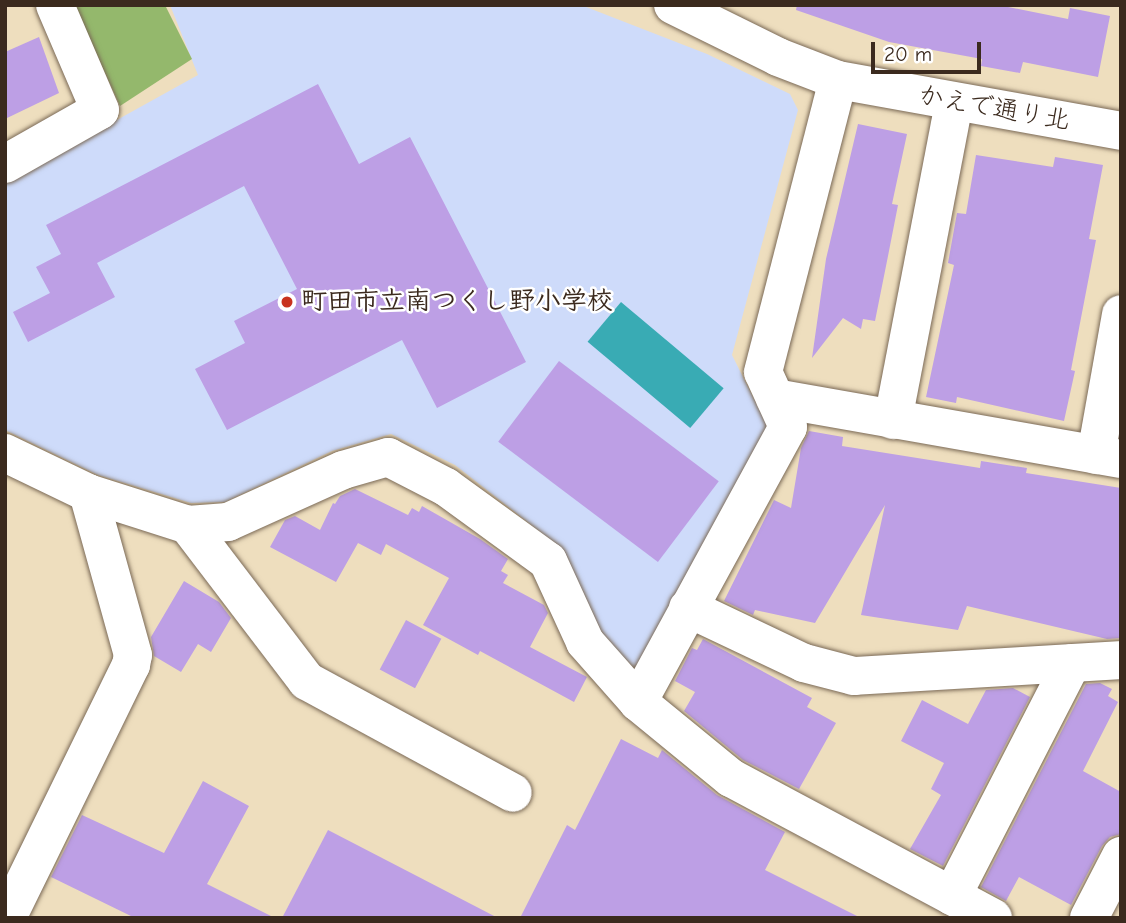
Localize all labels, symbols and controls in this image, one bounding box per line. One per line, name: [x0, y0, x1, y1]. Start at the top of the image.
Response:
scale bar: [874, 28, 984, 72]
text: 20 m: [884, 42, 932, 66]
street label: かえで通り北: [914, 80, 1074, 138]
place label: 町田市立南つくし野小学校: [301, 286, 613, 318]
marker: 町田市立南つくし野小学校: [279, 294, 295, 310]

